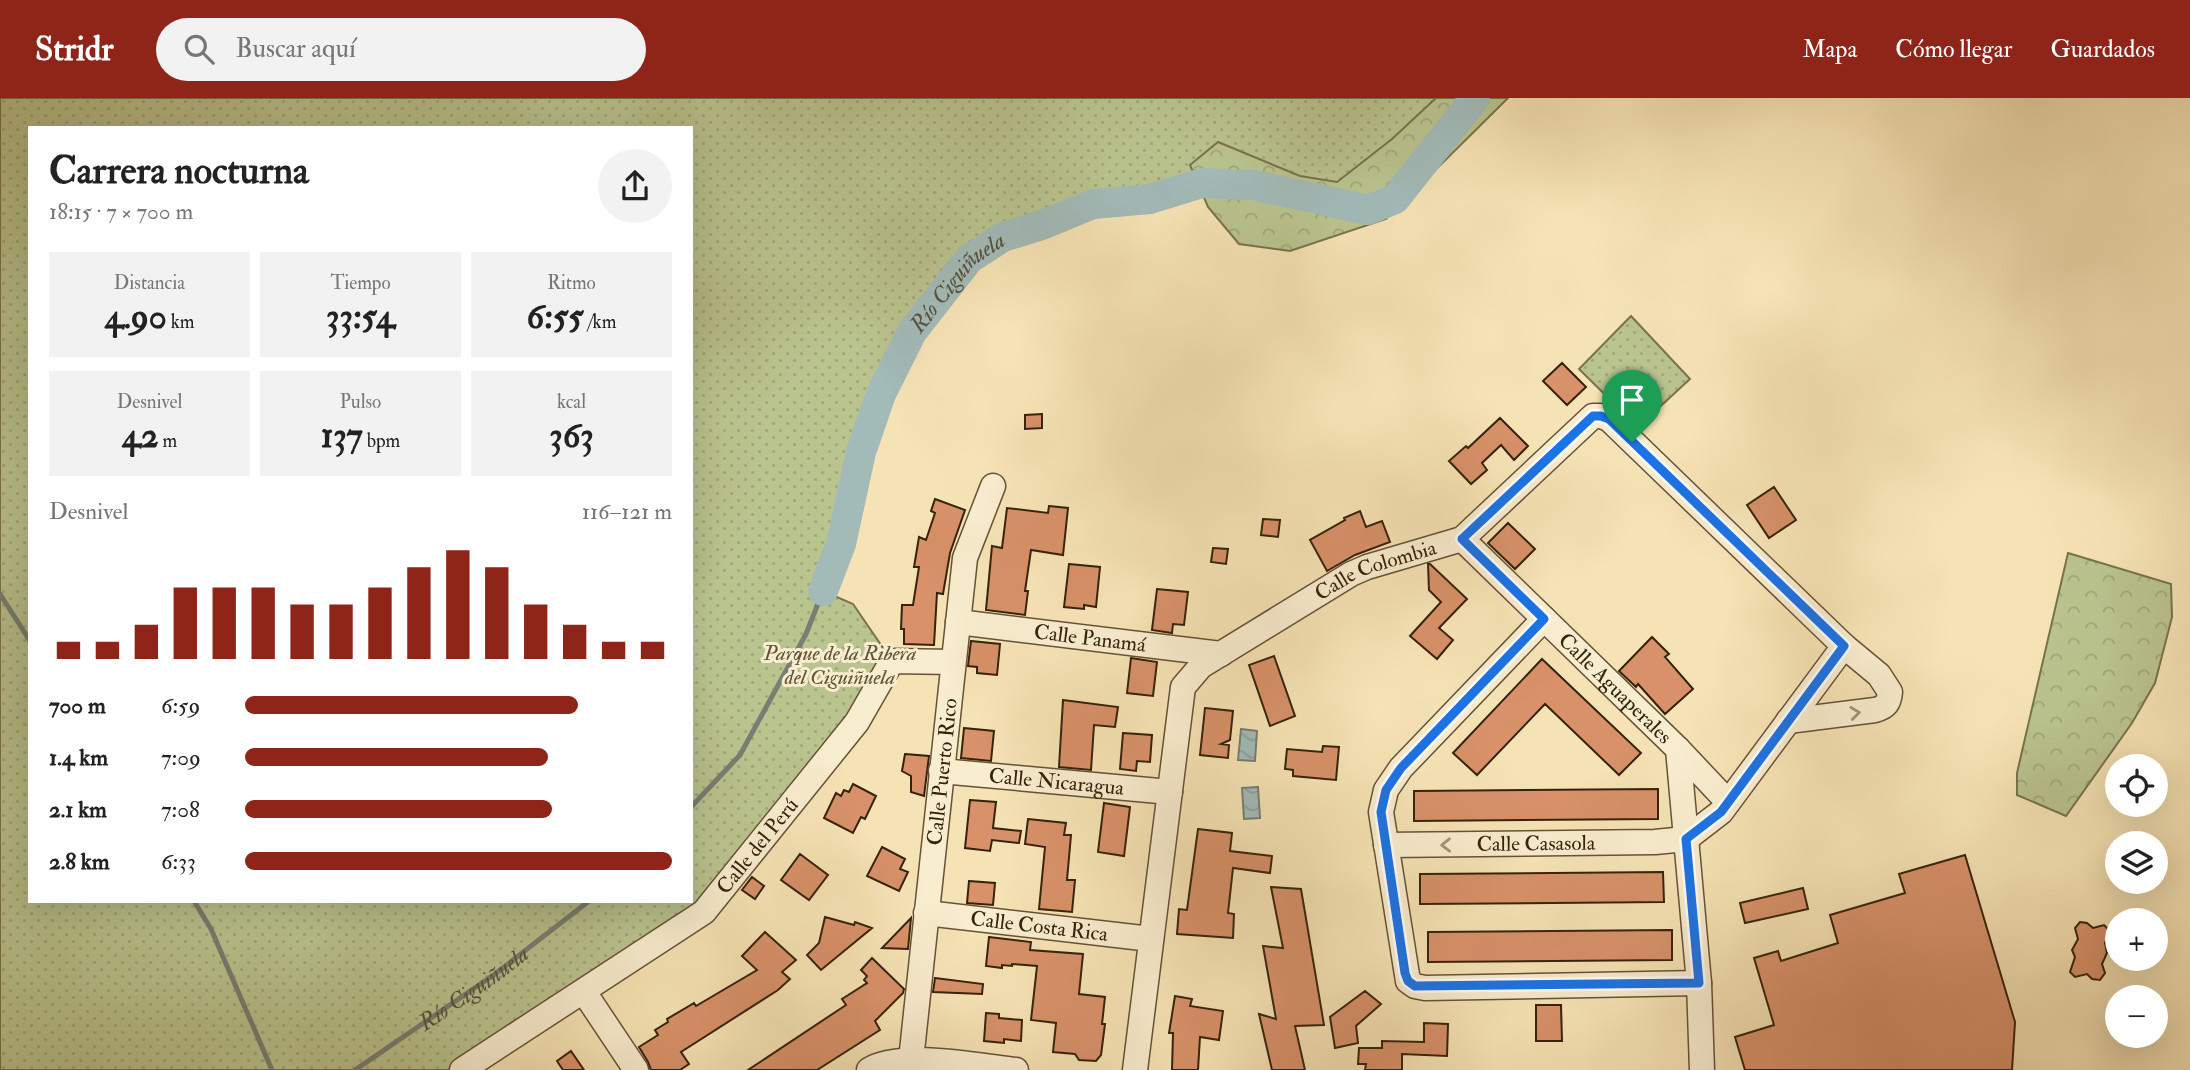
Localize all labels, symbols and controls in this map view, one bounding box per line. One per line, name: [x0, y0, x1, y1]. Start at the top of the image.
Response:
search box: [156, 18, 646, 81]
text: Stridr: [35, 29, 114, 70]
icon: search: [180, 30, 218, 68]
text: Buscar aquí: [236, 33, 356, 65]
text: Mapa: [1802, 34, 1857, 65]
text: Cómo llegar: [1895, 34, 2012, 65]
text: Guardados: [2050, 34, 2155, 65]
text: Carrera nocturna: [49, 147, 309, 195]
button: share: [598, 149, 672, 223]
text: 18:15 · 7 × 700 m: [49, 197, 193, 226]
water label: Río Ciguiñuela: [902, 226, 1011, 339]
text: Distancia: [114, 271, 185, 295]
text: Tiempo: [330, 271, 391, 295]
text: Ritmo: [547, 271, 596, 295]
text: 4.90: [104, 295, 167, 339]
text: 33:54: [326, 295, 395, 339]
text: 6:55: [527, 295, 584, 339]
text: km: [167, 310, 195, 334]
text: /km: [584, 310, 616, 334]
pin: [1602, 370, 1662, 442]
icon: arrive: [1613, 381, 1651, 419]
text: Desnivel: [117, 390, 182, 414]
text: Pulso: [340, 390, 381, 414]
text: kcal: [557, 390, 586, 414]
text: 42: [122, 414, 158, 458]
text: 137: [321, 414, 363, 458]
text: 363: [549, 414, 594, 458]
text: m: [158, 429, 177, 453]
text: bpm: [363, 429, 400, 453]
text: Desnivel: [49, 497, 128, 526]
text: 116–121 m: [582, 497, 672, 526]
street label: Calle Colombia: [1310, 534, 1440, 607]
street label: Calle Panamá: [1032, 618, 1148, 659]
street label: Calle Aguaperales: [1552, 627, 1678, 750]
park label: Parque de la Ribera del Ciguiñuela: [763, 640, 917, 691]
text: 700 m: [49, 691, 106, 720]
text: 6:59: [161, 691, 200, 720]
street label: Calle Puerto Rico: [921, 697, 964, 847]
one-way arrow: [1850, 705, 1861, 720]
text: 1.4 km: [49, 743, 108, 772]
text: 7:09: [161, 743, 201, 772]
map controls: [2105, 754, 2168, 1048]
button: locate: [2105, 754, 2168, 817]
street label: Calle Nicaragua: [988, 762, 1126, 802]
street label: Calle del Perú: [711, 792, 805, 900]
text: 2.1 km: [49, 795, 107, 824]
text: 7:08: [161, 795, 200, 824]
street label: Calle Casasola: [1476, 830, 1596, 858]
button: layers: [2105, 831, 2168, 894]
one-way arrow: [1441, 837, 1452, 852]
text: 2.8 km: [49, 847, 110, 876]
text: 6:33: [161, 847, 196, 876]
street label: Calle Costa Rica: [969, 905, 1110, 948]
button: +: [2105, 908, 2168, 971]
water label: Río Ciguiñuela: [412, 939, 535, 1038]
button: −: [2105, 985, 2168, 1048]

